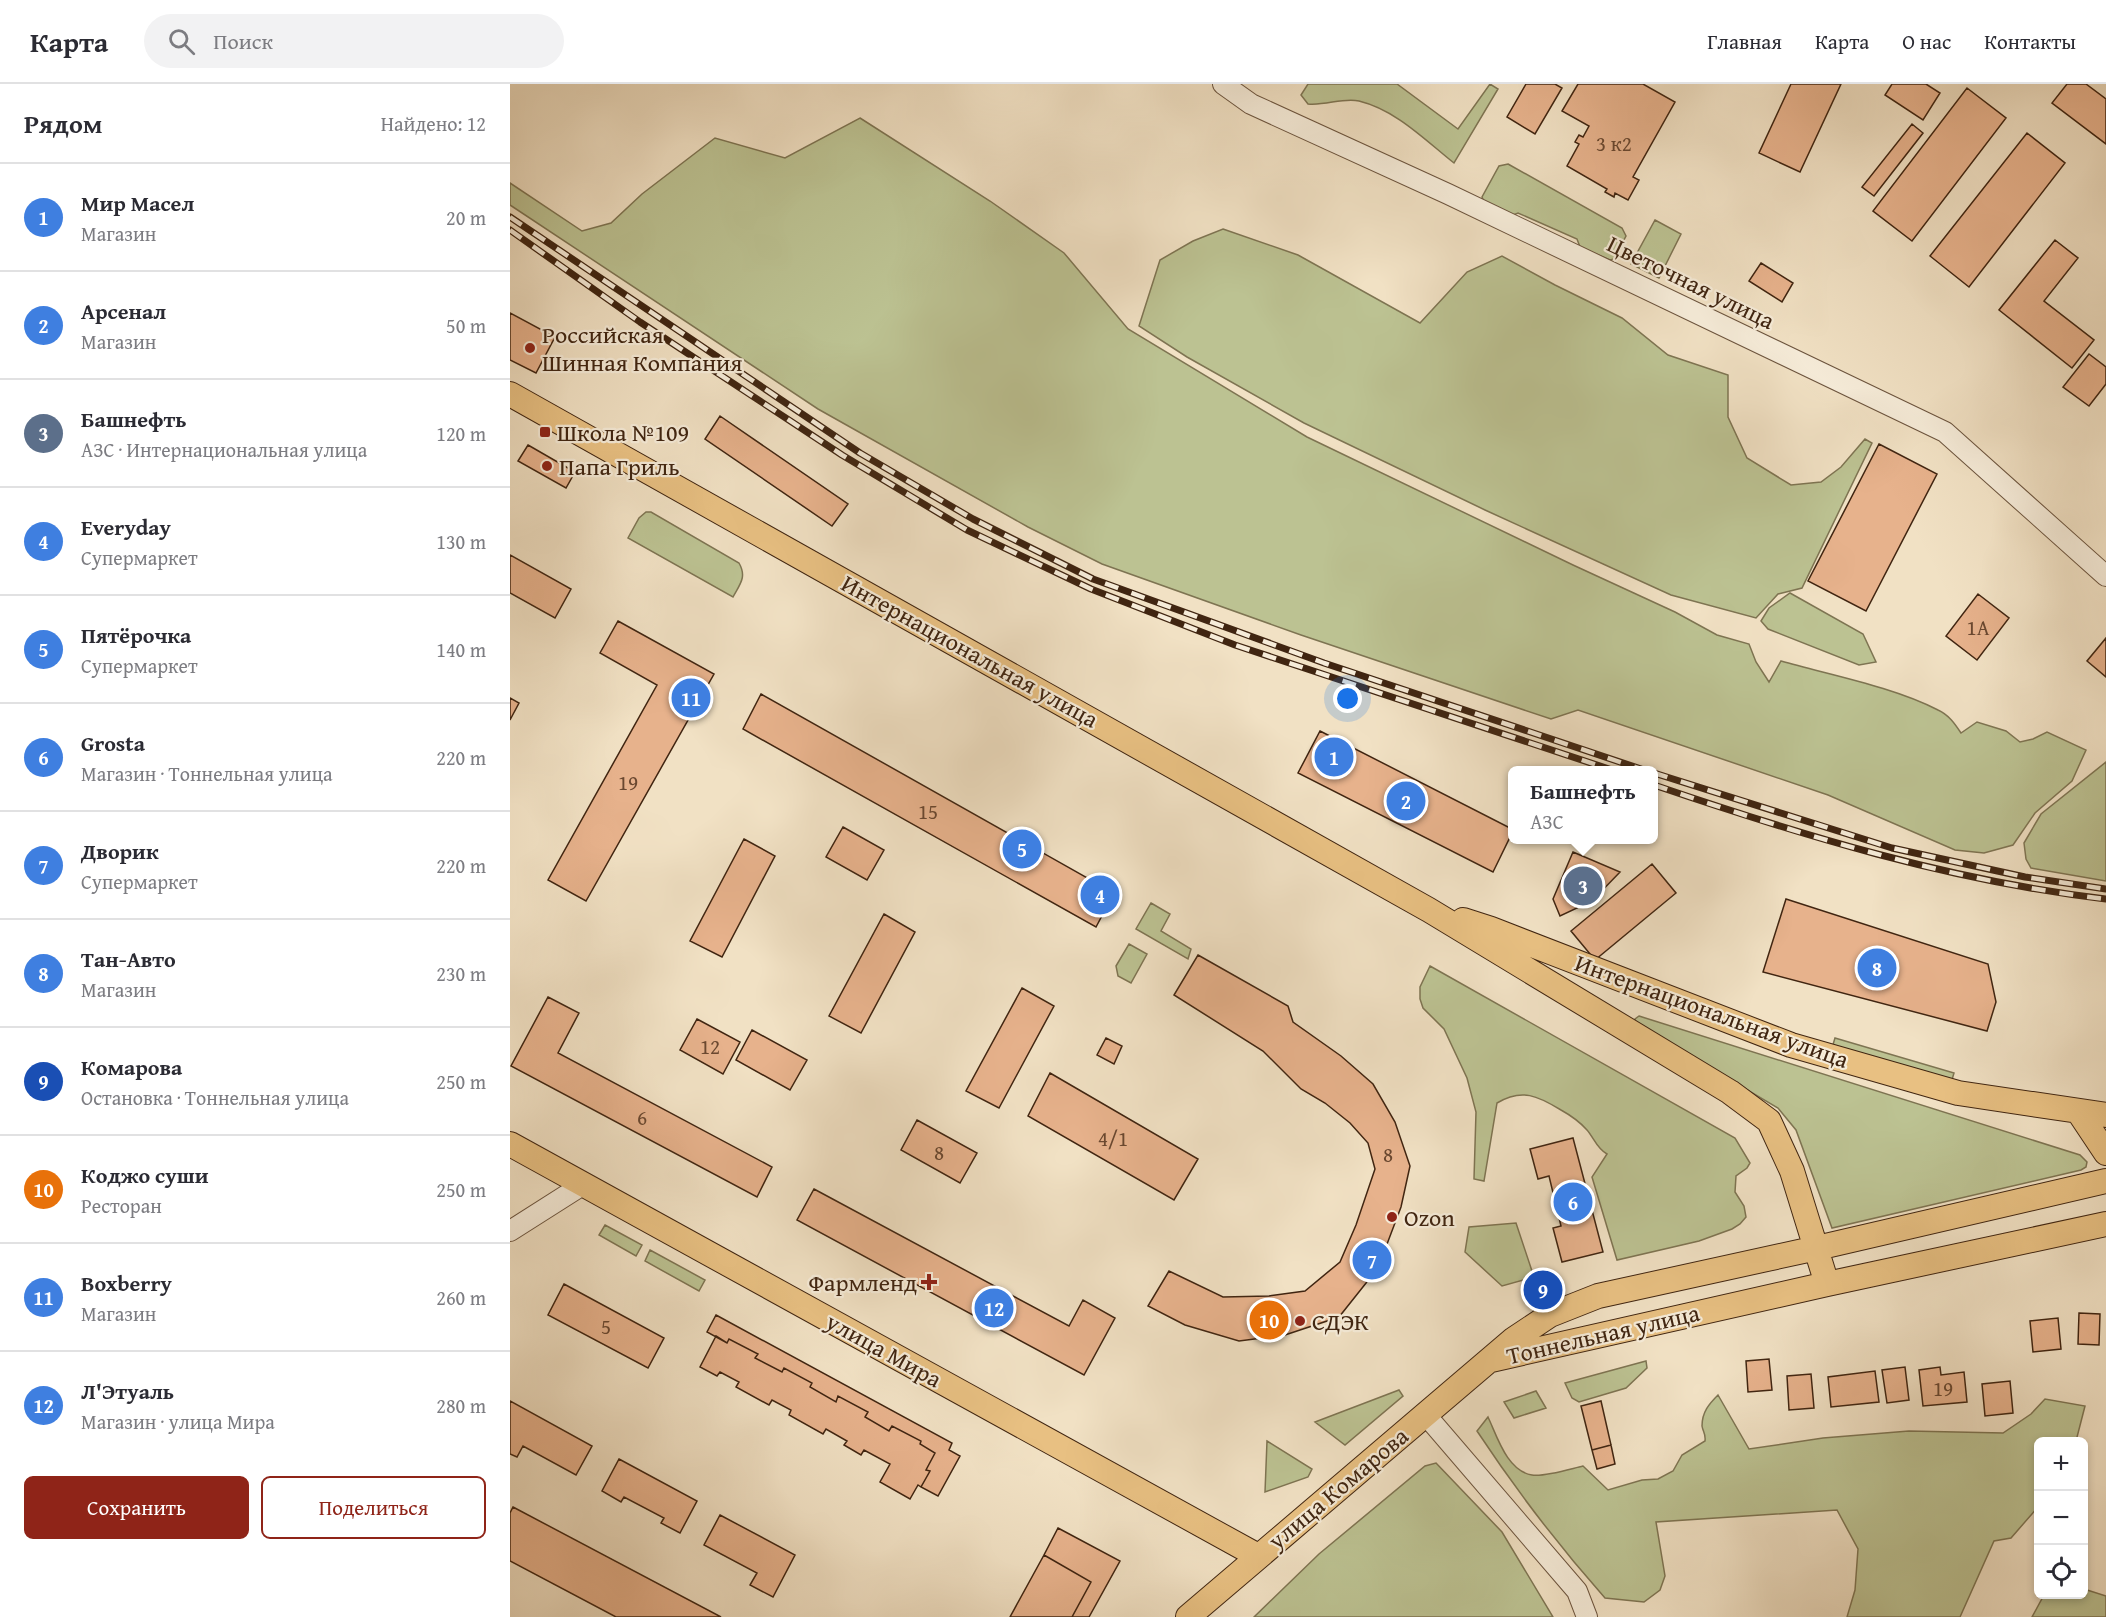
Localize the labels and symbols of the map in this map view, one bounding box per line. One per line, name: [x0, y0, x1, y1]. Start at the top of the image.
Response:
house number: 3 к2: [1596, 128, 1632, 159]
street label: Цветочная улица: [1601, 226, 1781, 338]
place label: Российская Шинная Компания: [542, 317, 743, 380]
marker: Российская Шинная Компания: [523, 341, 537, 355]
place label: Школа №109: [557, 415, 689, 450]
marker: Школа №109: [538, 425, 552, 439]
place label: Папа Гриль: [559, 449, 680, 484]
marker: Папа Гриль: [540, 459, 554, 473]
street label: Интернациональная улица: [835, 566, 1105, 737]
house number: 1А: [1967, 612, 1990, 643]
pin: 11: [672, 676, 711, 720]
your location: [1333, 684, 1362, 713]
pin: 1: [1314, 734, 1354, 780]
house number: 19: [618, 767, 638, 798]
pin: 2: [1386, 778, 1426, 824]
house number: 15: [918, 796, 938, 827]
pin: 5: [1002, 826, 1042, 872]
pin: 3: [1564, 864, 1602, 908]
pin: 4: [1080, 872, 1120, 918]
street label: Интернациональная улица: [1570, 945, 1854, 1077]
pin: 8: [1858, 946, 1896, 990]
house number: 12: [700, 1031, 720, 1062]
house number: 6: [637, 1102, 647, 1133]
house number: 4/1: [1098, 1123, 1128, 1154]
house number: 8: [934, 1137, 944, 1168]
house number: 8: [1383, 1139, 1393, 1170]
pin: 6: [1554, 1180, 1592, 1224]
place label: Ozon: [1404, 1200, 1455, 1235]
marker: Ozon: [1385, 1210, 1399, 1224]
pin: 7: [1352, 1238, 1392, 1282]
place label: Фармленд: [808, 1265, 917, 1300]
pin: 9: [1524, 1268, 1562, 1312]
marker: Фармленд: [922, 1275, 936, 1289]
pin: 12: [974, 1286, 1014, 1330]
street label: Тоннельная улица: [1503, 1295, 1703, 1373]
pin: 10: [1250, 1298, 1288, 1342]
street label: улица Мира: [819, 1303, 949, 1397]
place label: СДЭК: [1312, 1304, 1369, 1339]
house number: 5: [601, 1311, 611, 1342]
marker: СДЭК: [1293, 1314, 1307, 1328]
house number: 19: [1933, 1373, 1953, 1404]
street label: улица Комарова: [1259, 1418, 1416, 1558]

